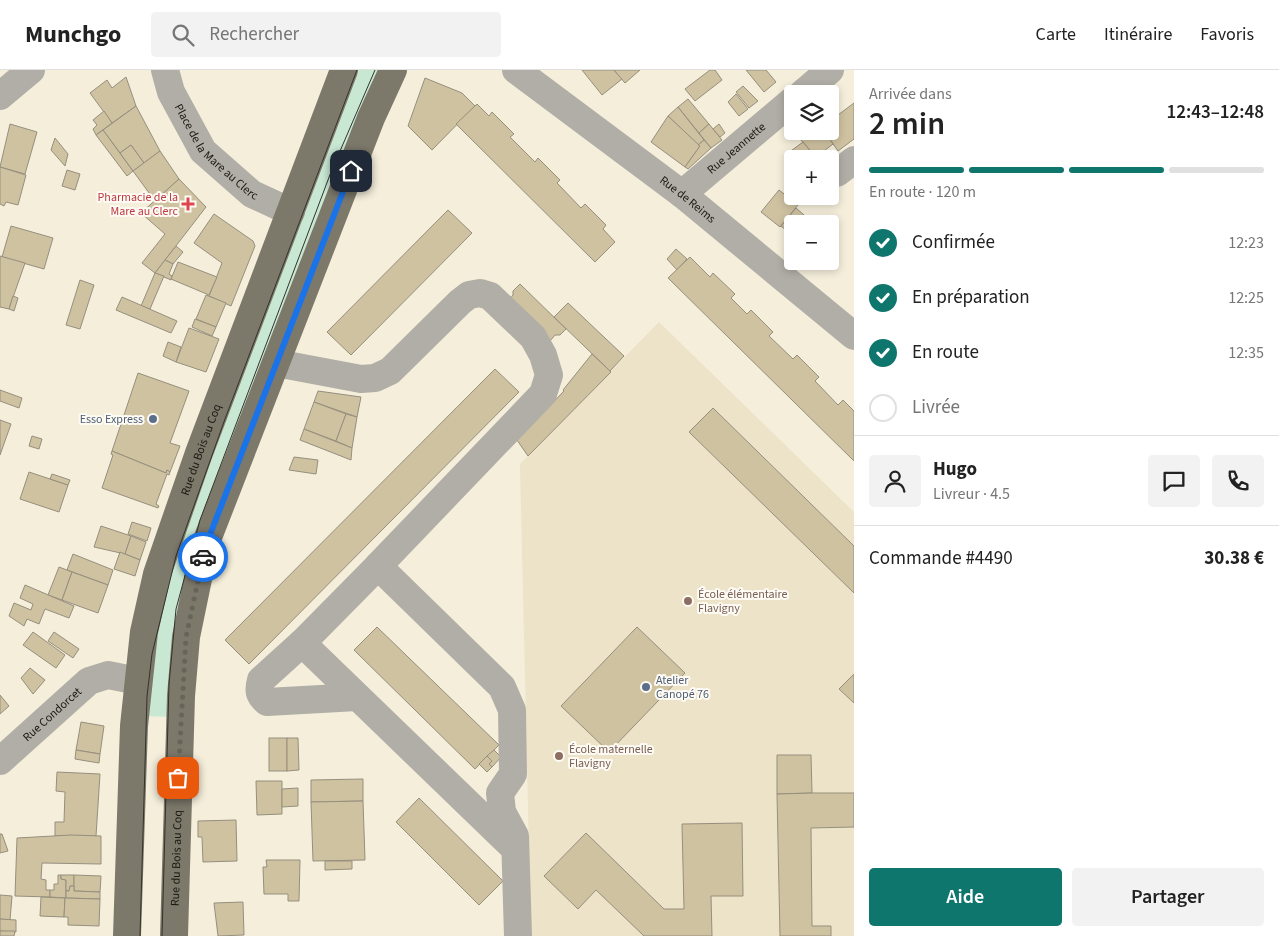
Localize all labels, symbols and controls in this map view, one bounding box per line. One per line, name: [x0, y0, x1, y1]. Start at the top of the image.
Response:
search box: [151, 12, 501, 57]
text: Munchgo: [25, 17, 121, 52]
icon: search: [169, 21, 197, 49]
text: Rechercher: [209, 21, 299, 48]
text: Carte: [1036, 22, 1076, 47]
text: Itinéraire: [1104, 22, 1172, 47]
text: Favoris: [1200, 22, 1254, 47]
text: Arrivée dans: [869, 83, 952, 105]
map controls: [784, 85, 839, 270]
button: layers: [784, 85, 839, 140]
text: 12:43–12:48: [1166, 99, 1264, 126]
street label: Place de la Mare au Clerc: [170, 101, 261, 204]
text: 2 min: [869, 101, 945, 147]
street label: Rue Jeannette: [703, 118, 769, 178]
pin: [330, 150, 372, 192]
button: +: [784, 150, 839, 205]
icon: home: [337, 157, 365, 185]
street label: Rue de Reims: [656, 172, 719, 227]
text: En route · 120 m: [869, 181, 976, 203]
place label: Pharmacie de la Mare au Clerc: [98, 189, 179, 220]
marker: Pharmacie de la Mare au Clerc: [182, 198, 194, 210]
button: −: [784, 215, 839, 270]
icon: check: [869, 229, 897, 257]
text: Confirmée: [912, 229, 995, 256]
text: 12:23: [1228, 232, 1264, 254]
icon: check: [869, 284, 897, 312]
text: En préparation: [912, 284, 1030, 311]
text: 12:25: [1228, 287, 1264, 309]
icon: check: [869, 339, 897, 367]
text: En route: [912, 339, 979, 366]
text: 12:35: [1228, 342, 1264, 364]
text: Livrée: [912, 394, 960, 421]
street label: Rue du Bois au Coq: [176, 401, 225, 498]
place label: Esso Express: [80, 411, 143, 428]
marker: Esso Express: [147, 413, 159, 425]
button: person: [869, 455, 921, 507]
button: chat: [1148, 455, 1200, 507]
button: phone: [1212, 455, 1264, 507]
text: Hugo: [933, 456, 977, 483]
text: Livreur · 4.5: [933, 483, 1010, 505]
courier: [178, 532, 228, 582]
icon: car: [189, 543, 217, 571]
text: Commande #4490: [869, 545, 1013, 572]
text: 30.38 €: [1204, 545, 1264, 572]
place label: École élémentaire Flavigny: [698, 586, 788, 617]
marker: École élémentaire Flavigny: [682, 595, 694, 607]
place label: Atelier Canopé 76: [656, 672, 709, 703]
marker: Atelier Canopé 76: [640, 681, 652, 693]
street label: Rue Condorcet: [19, 683, 85, 745]
place label: École maternelle Flavigny: [569, 741, 653, 772]
marker: École maternelle Flavigny: [553, 750, 565, 762]
pin: [157, 757, 199, 799]
icon: bag: [164, 764, 192, 792]
street label: Rue du Bois au Coq: [166, 810, 186, 906]
button: Aide: [869, 868, 1062, 926]
button: Partager: [1072, 868, 1264, 926]

